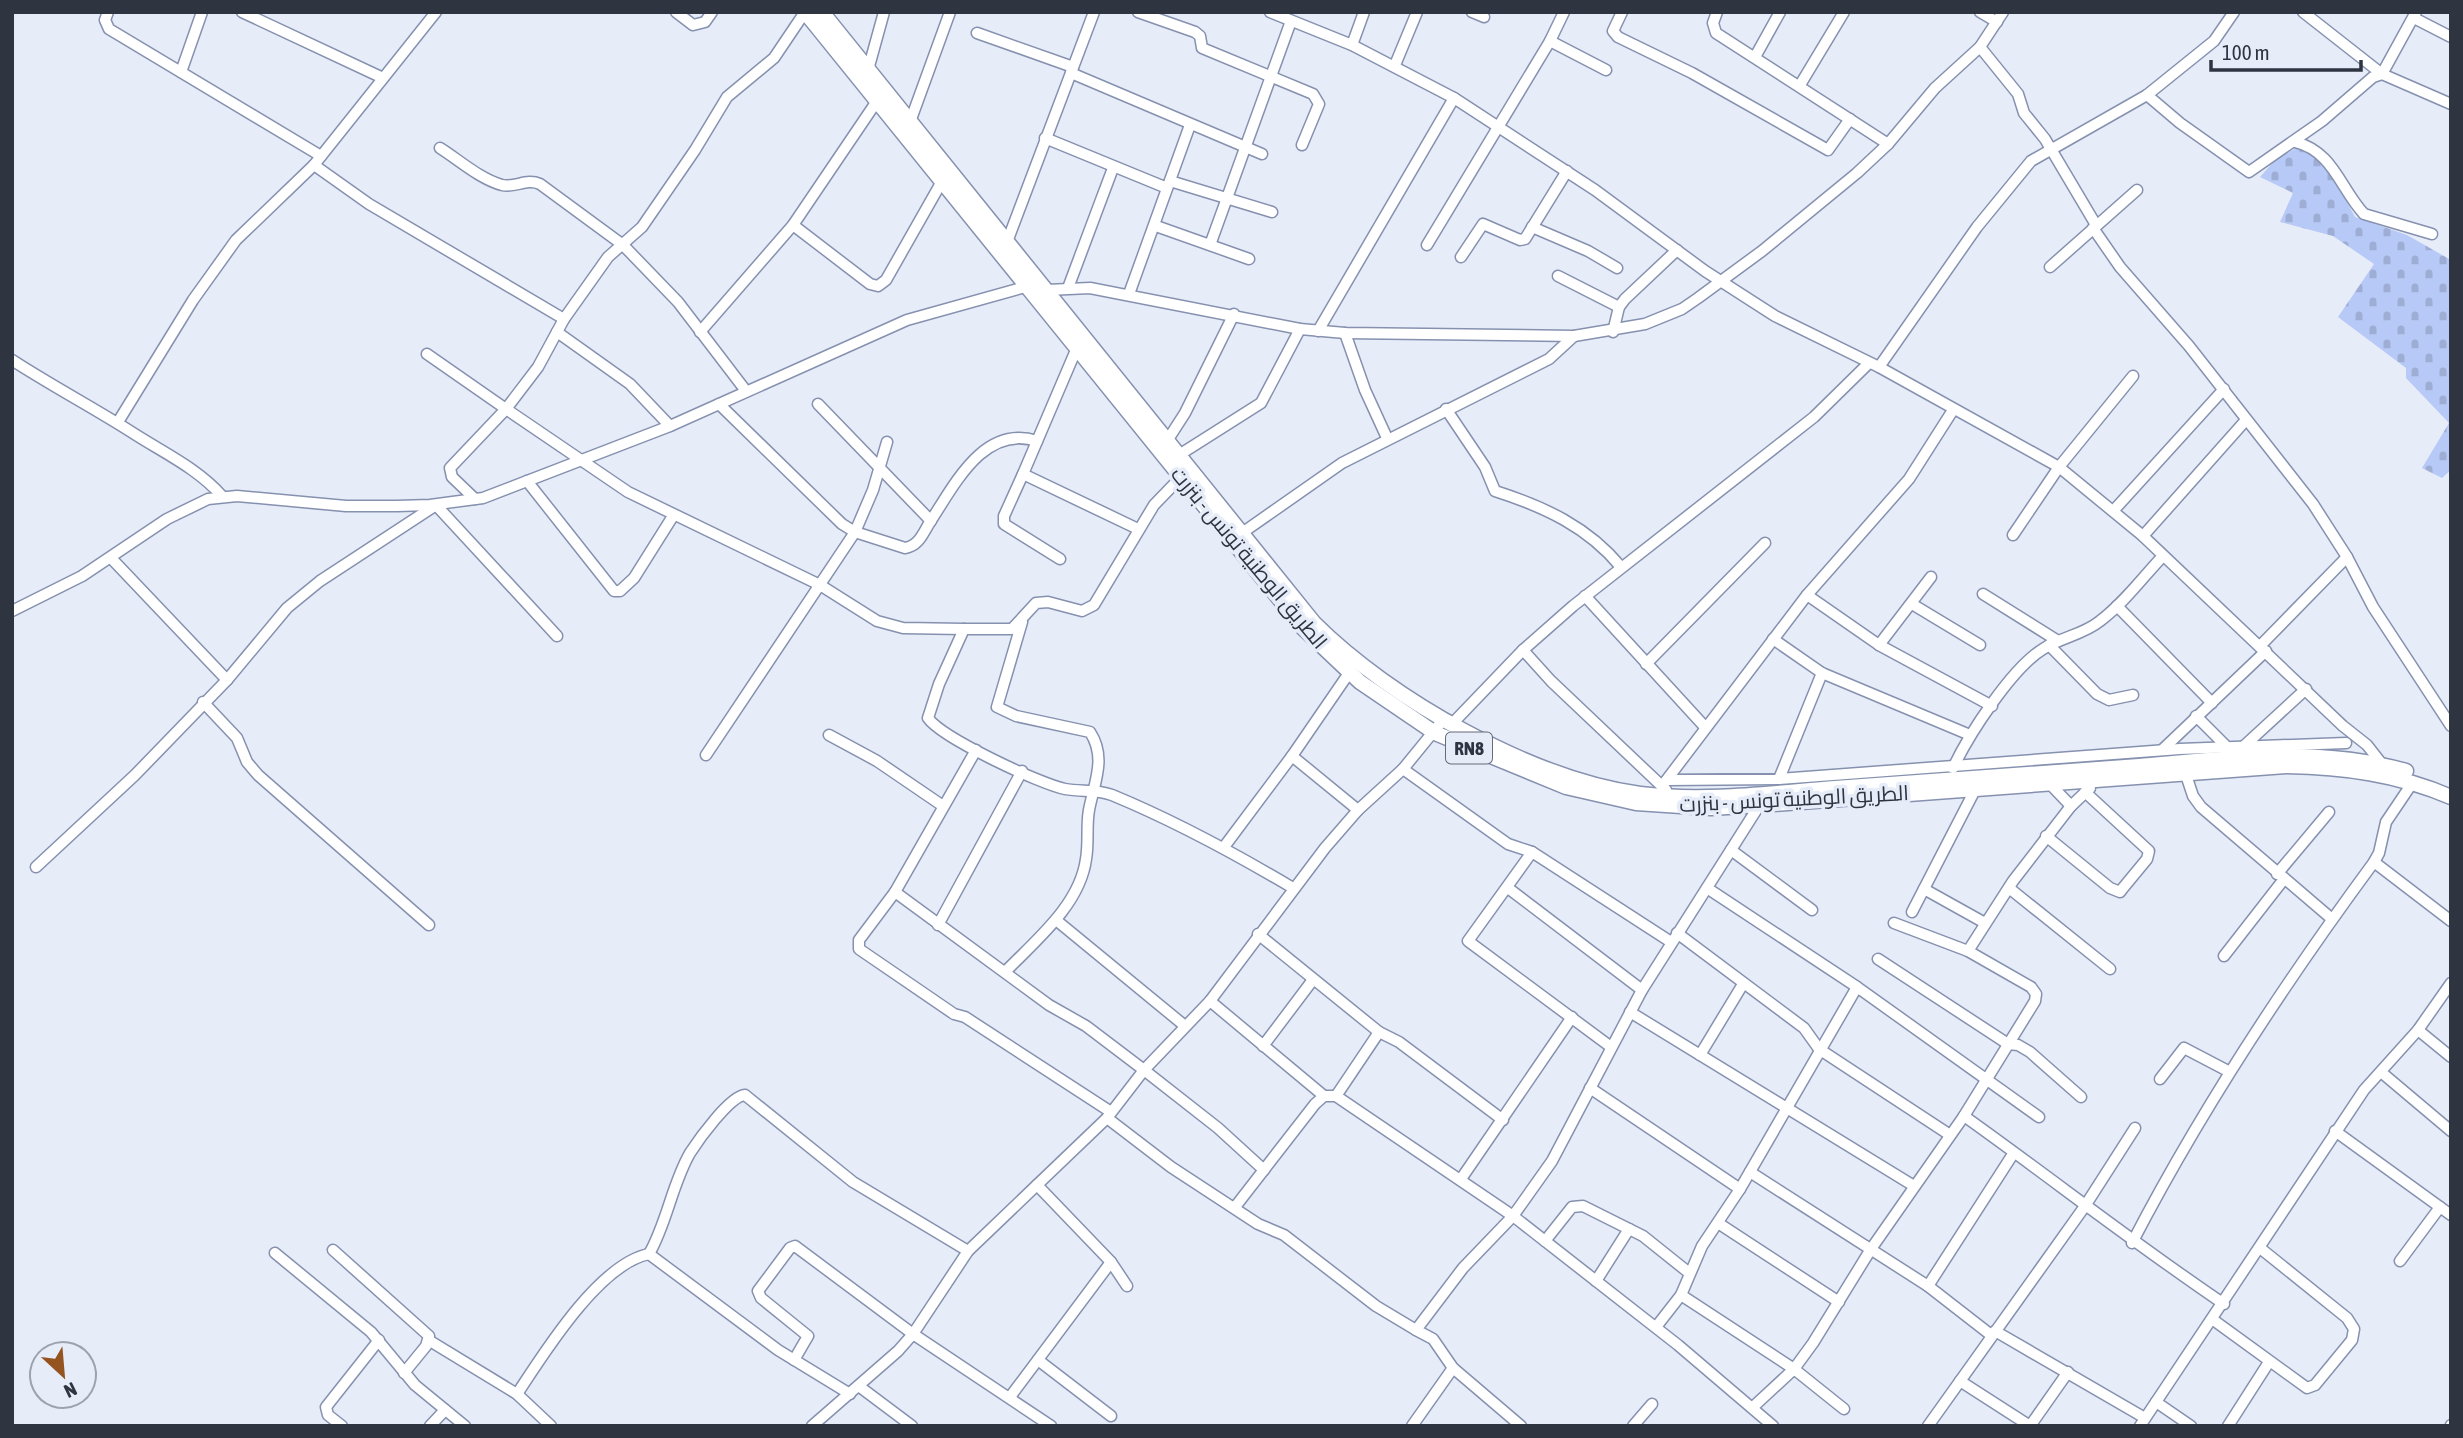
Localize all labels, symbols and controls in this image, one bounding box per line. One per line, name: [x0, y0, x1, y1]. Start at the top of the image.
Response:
scale bar: [2211, 28, 2362, 72]
text: 100 m: [2222, 40, 2270, 64]
street label: الطريق الوطنية تونس - بنزرت: [1165, 462, 1333, 654]
road number: RN8: [1446, 733, 1492, 764]
street label: الطريق الوطنية تونس - بنزرت: [1679, 780, 1909, 818]
north arrow: [28, 1340, 98, 1410]
text: N: [61, 1378, 80, 1403]

